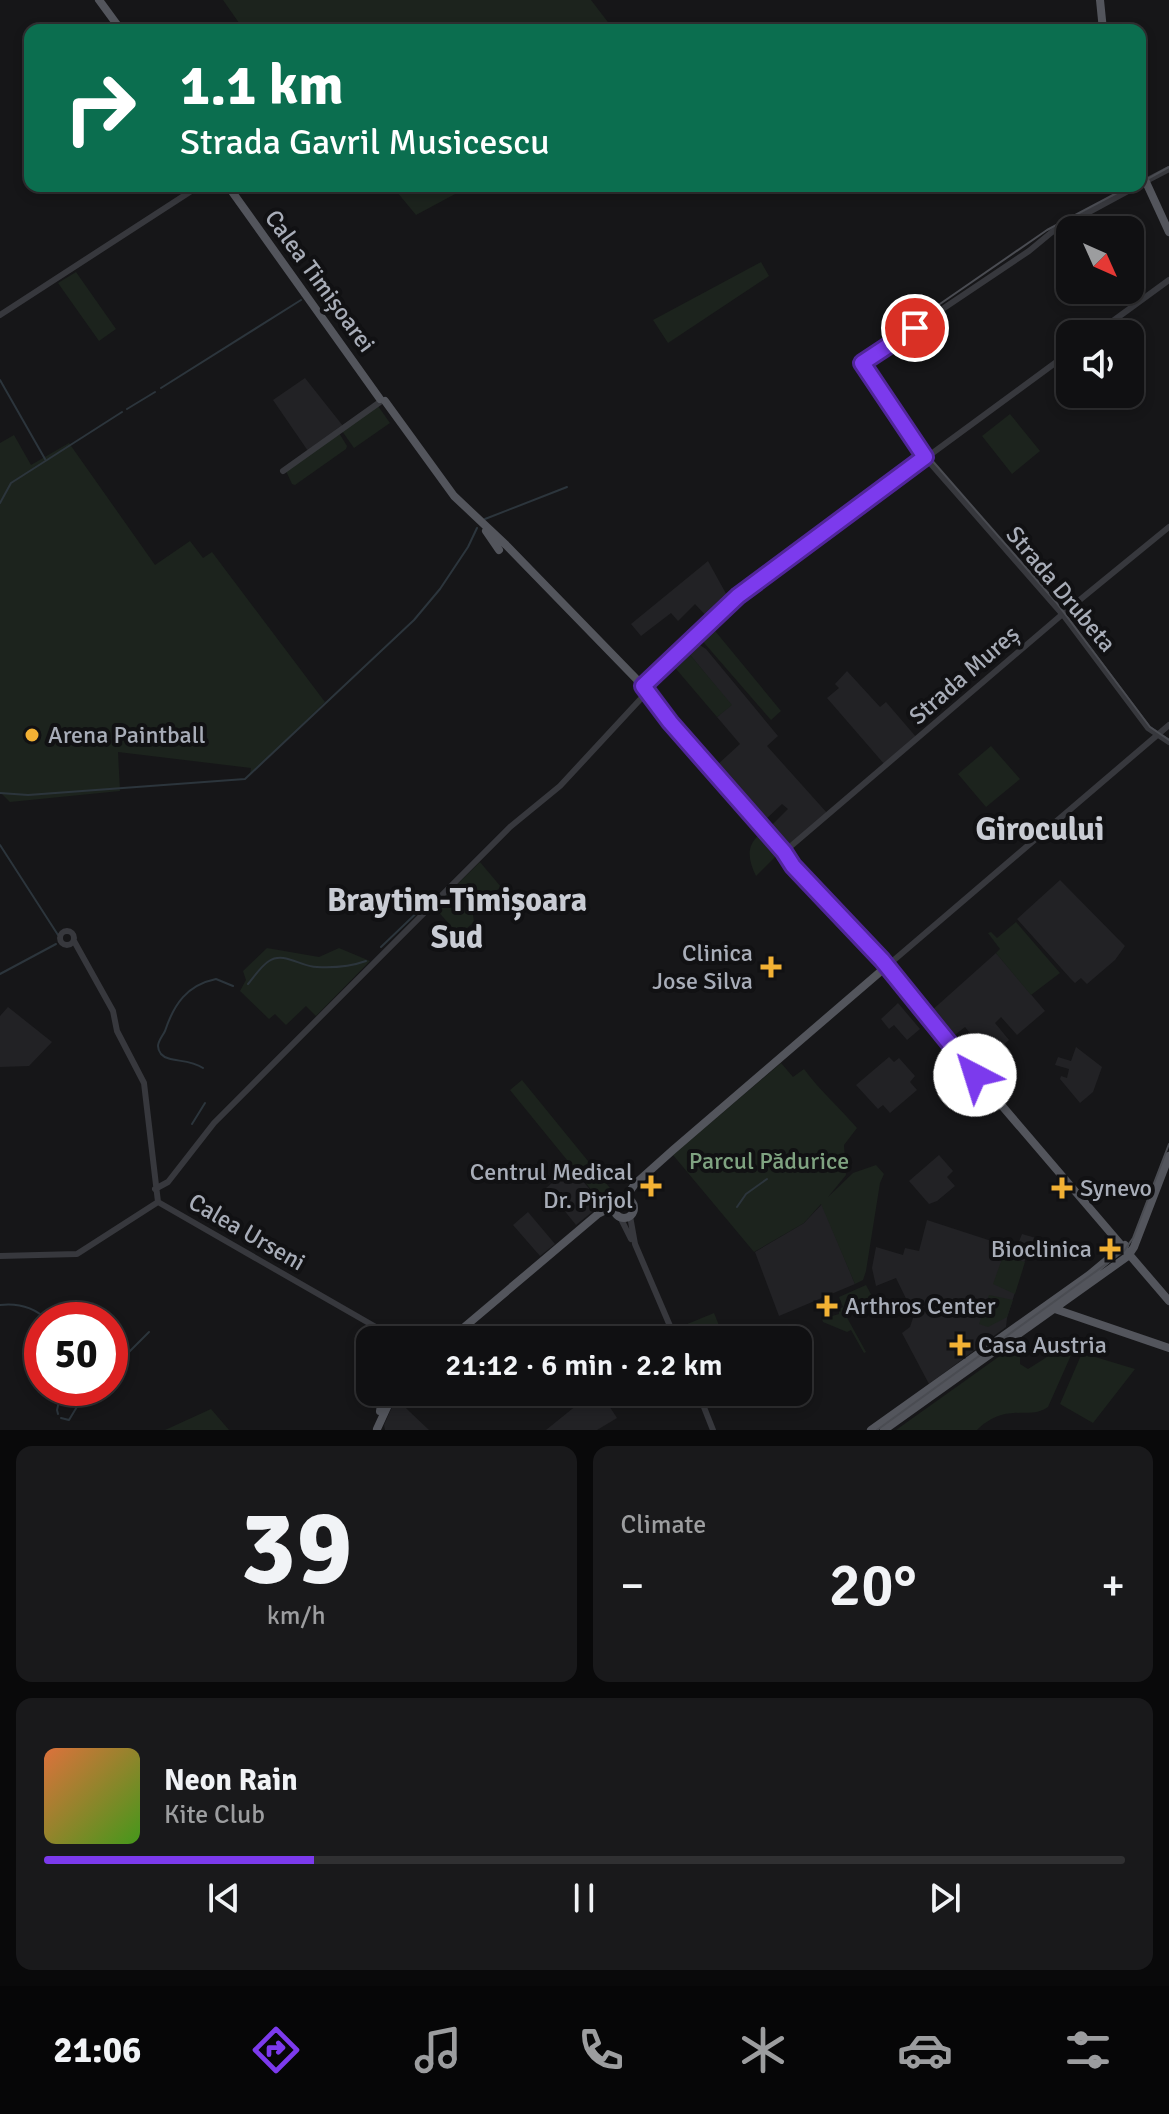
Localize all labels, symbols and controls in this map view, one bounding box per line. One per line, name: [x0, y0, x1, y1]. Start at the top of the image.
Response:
text: 1.1 km: [180, 51, 343, 120]
icon: right: [48, 56, 152, 160]
text: Strada Gavril Musicescu: [180, 120, 550, 165]
street label: Calea Timișoarei: [258, 204, 382, 358]
north arrow: [1056, 216, 1144, 304]
map controls: [1056, 216, 1144, 408]
pin: [881, 294, 949, 362]
icon: arrive: [893, 306, 937, 350]
button: sound: [1056, 320, 1144, 408]
street label: Strada Drubeta: [1000, 520, 1122, 658]
street label: Strada Mureș: [903, 619, 1025, 731]
place label: Arena Paintball: [48, 720, 206, 750]
marker: Arena Paintball: [23, 726, 41, 744]
district label: Girocului: [976, 810, 1104, 849]
district label: Braytim-Timișoara Sud: [327, 881, 587, 957]
place label: Clinica Jose Silva: [652, 938, 753, 996]
marker: Clinica Jose Silva: [760, 956, 782, 978]
position arrow: [933, 1033, 1017, 1117]
park label: Parcul Pădurice: [689, 1146, 849, 1176]
place label: Centrul Medical Dr. Pirjol: [470, 1157, 633, 1215]
place label: Synevo: [1080, 1173, 1152, 1203]
marker: Centrul Medical Dr. Pirjol: [640, 1175, 662, 1197]
marker: Synevo: [1051, 1177, 1073, 1199]
street label: Calea Urseni: [183, 1187, 311, 1277]
place label: Bioclinica: [991, 1234, 1092, 1264]
marker: Bioclinica: [1099, 1238, 1121, 1260]
place label: Arthros Center: [845, 1291, 996, 1321]
marker: Arthros Center: [816, 1295, 838, 1317]
speed limit sign: 50: [24, 1302, 128, 1406]
place label: Casa Austria: [978, 1330, 1107, 1360]
marker: Casa Austria: [949, 1334, 971, 1356]
text: 21:12 · 6 min · 2.2 km: [445, 1347, 723, 1384]
text: 39: [240, 1484, 352, 1612]
text: Climate: [621, 1509, 706, 1541]
text: 20°: [829, 1549, 917, 1623]
text: −: [621, 1559, 644, 1613]
text: +: [1101, 1559, 1125, 1613]
text: km/h: [267, 1600, 326, 1632]
text: Neon Rain: [164, 1762, 298, 1799]
text: Kite Club: [164, 1799, 265, 1831]
icon: previous: [202, 1876, 246, 1920]
icon: pause: [562, 1876, 606, 1920]
icon: next: [923, 1876, 967, 1920]
icon: directions: [248, 2022, 304, 2078]
icon: music: [410, 2022, 466, 2078]
icon: phone: [573, 2022, 629, 2078]
icon: climate: [735, 2022, 791, 2078]
icon: car: [897, 2022, 953, 2078]
icon: filters: [1060, 2022, 1116, 2078]
text: 21:06: [53, 2028, 142, 2073]

